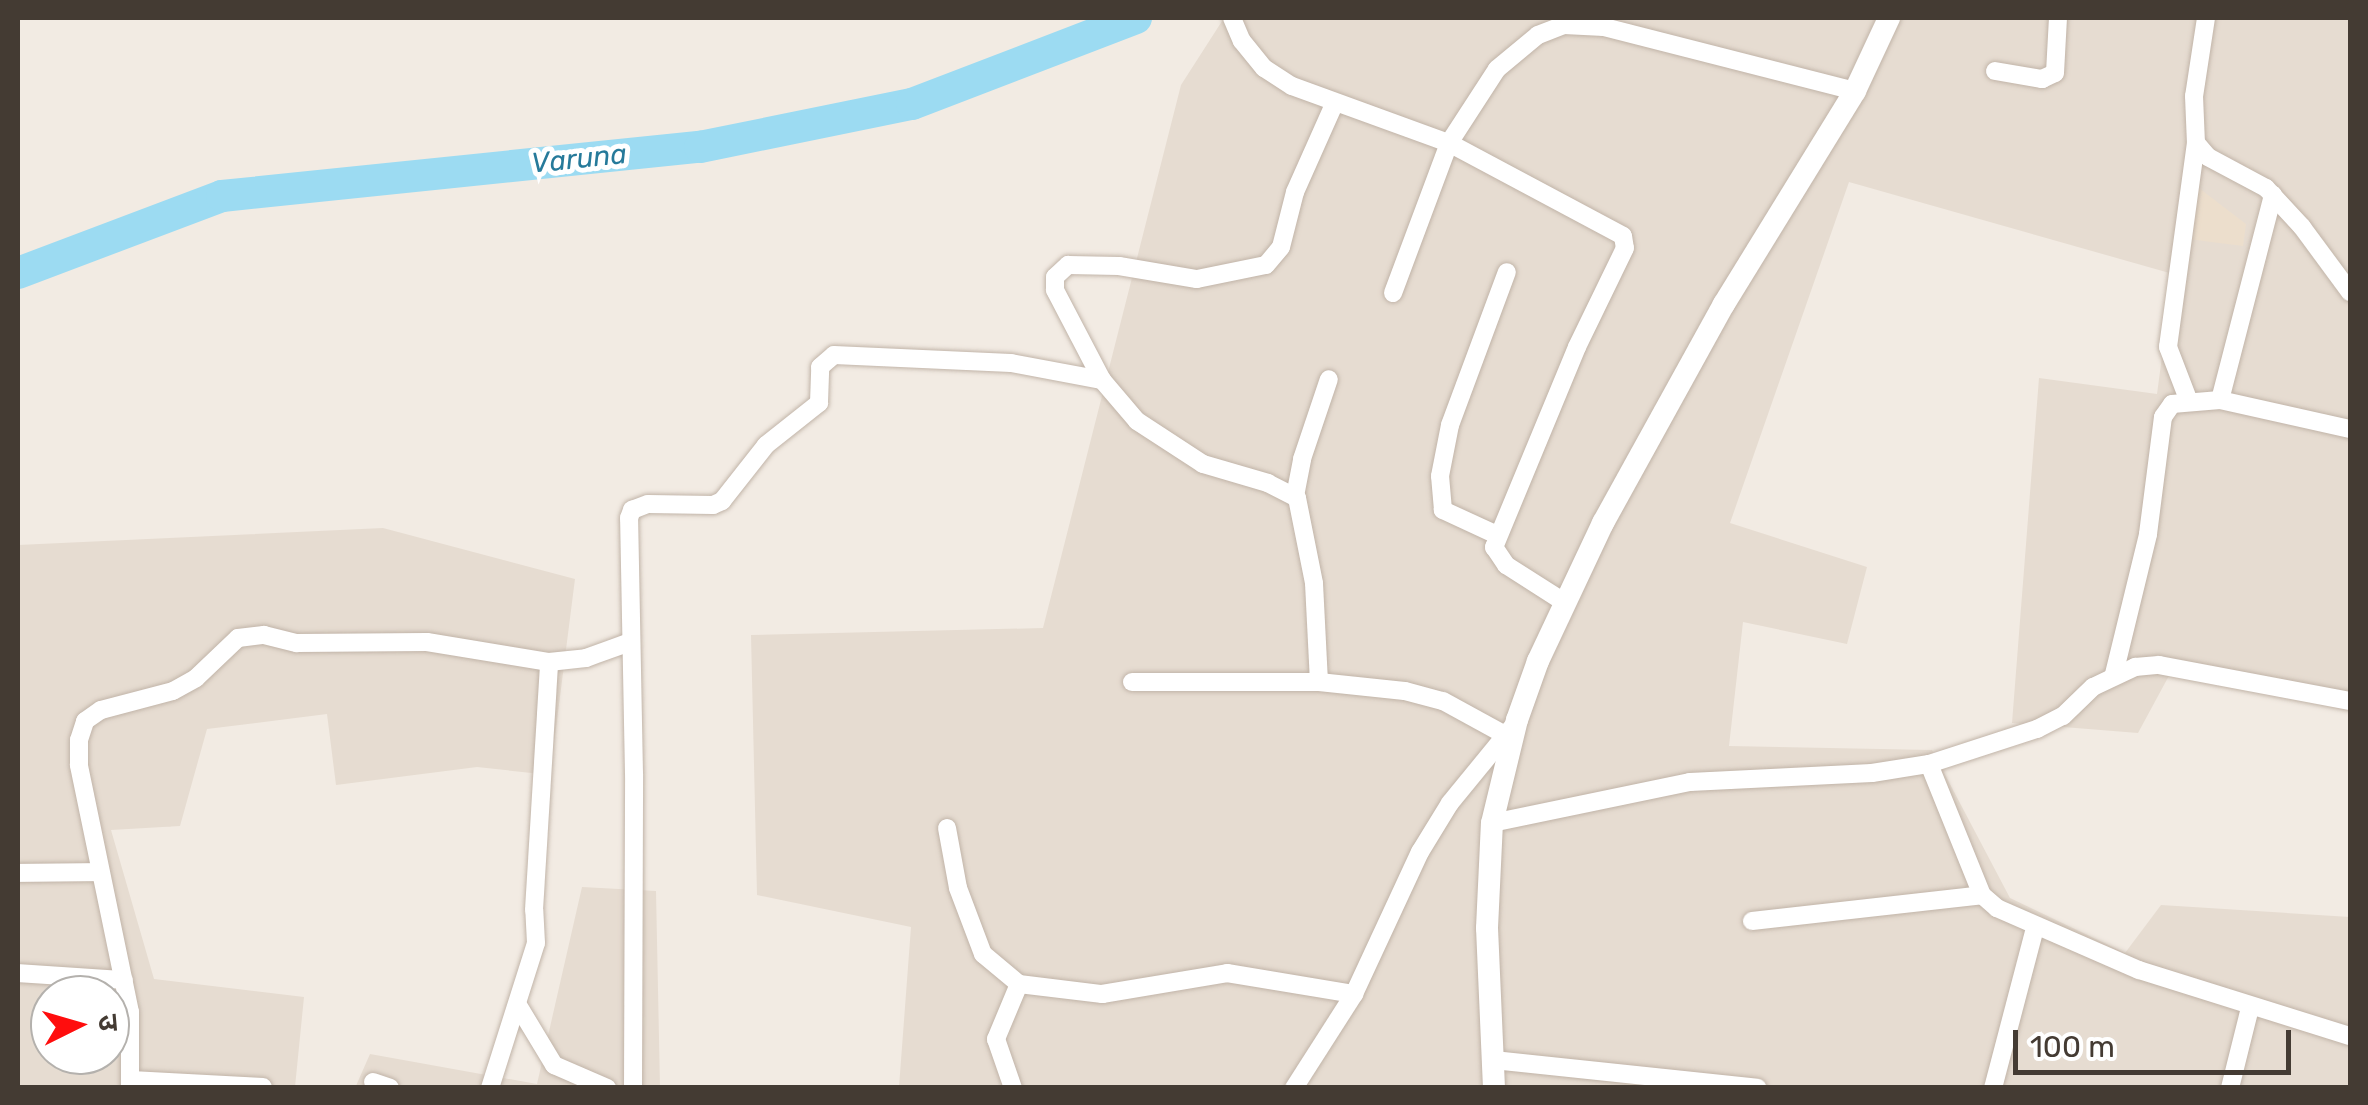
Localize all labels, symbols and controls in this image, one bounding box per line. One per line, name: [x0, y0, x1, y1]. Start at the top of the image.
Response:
water label: Varuna: [530, 137, 628, 181]
north arrow: [30, 975, 130, 1075]
scale bar: [2018, 1010, 2296, 1072]
text: उ: [91, 1013, 126, 1032]
text: 100 m: [2030, 1029, 2115, 1065]

